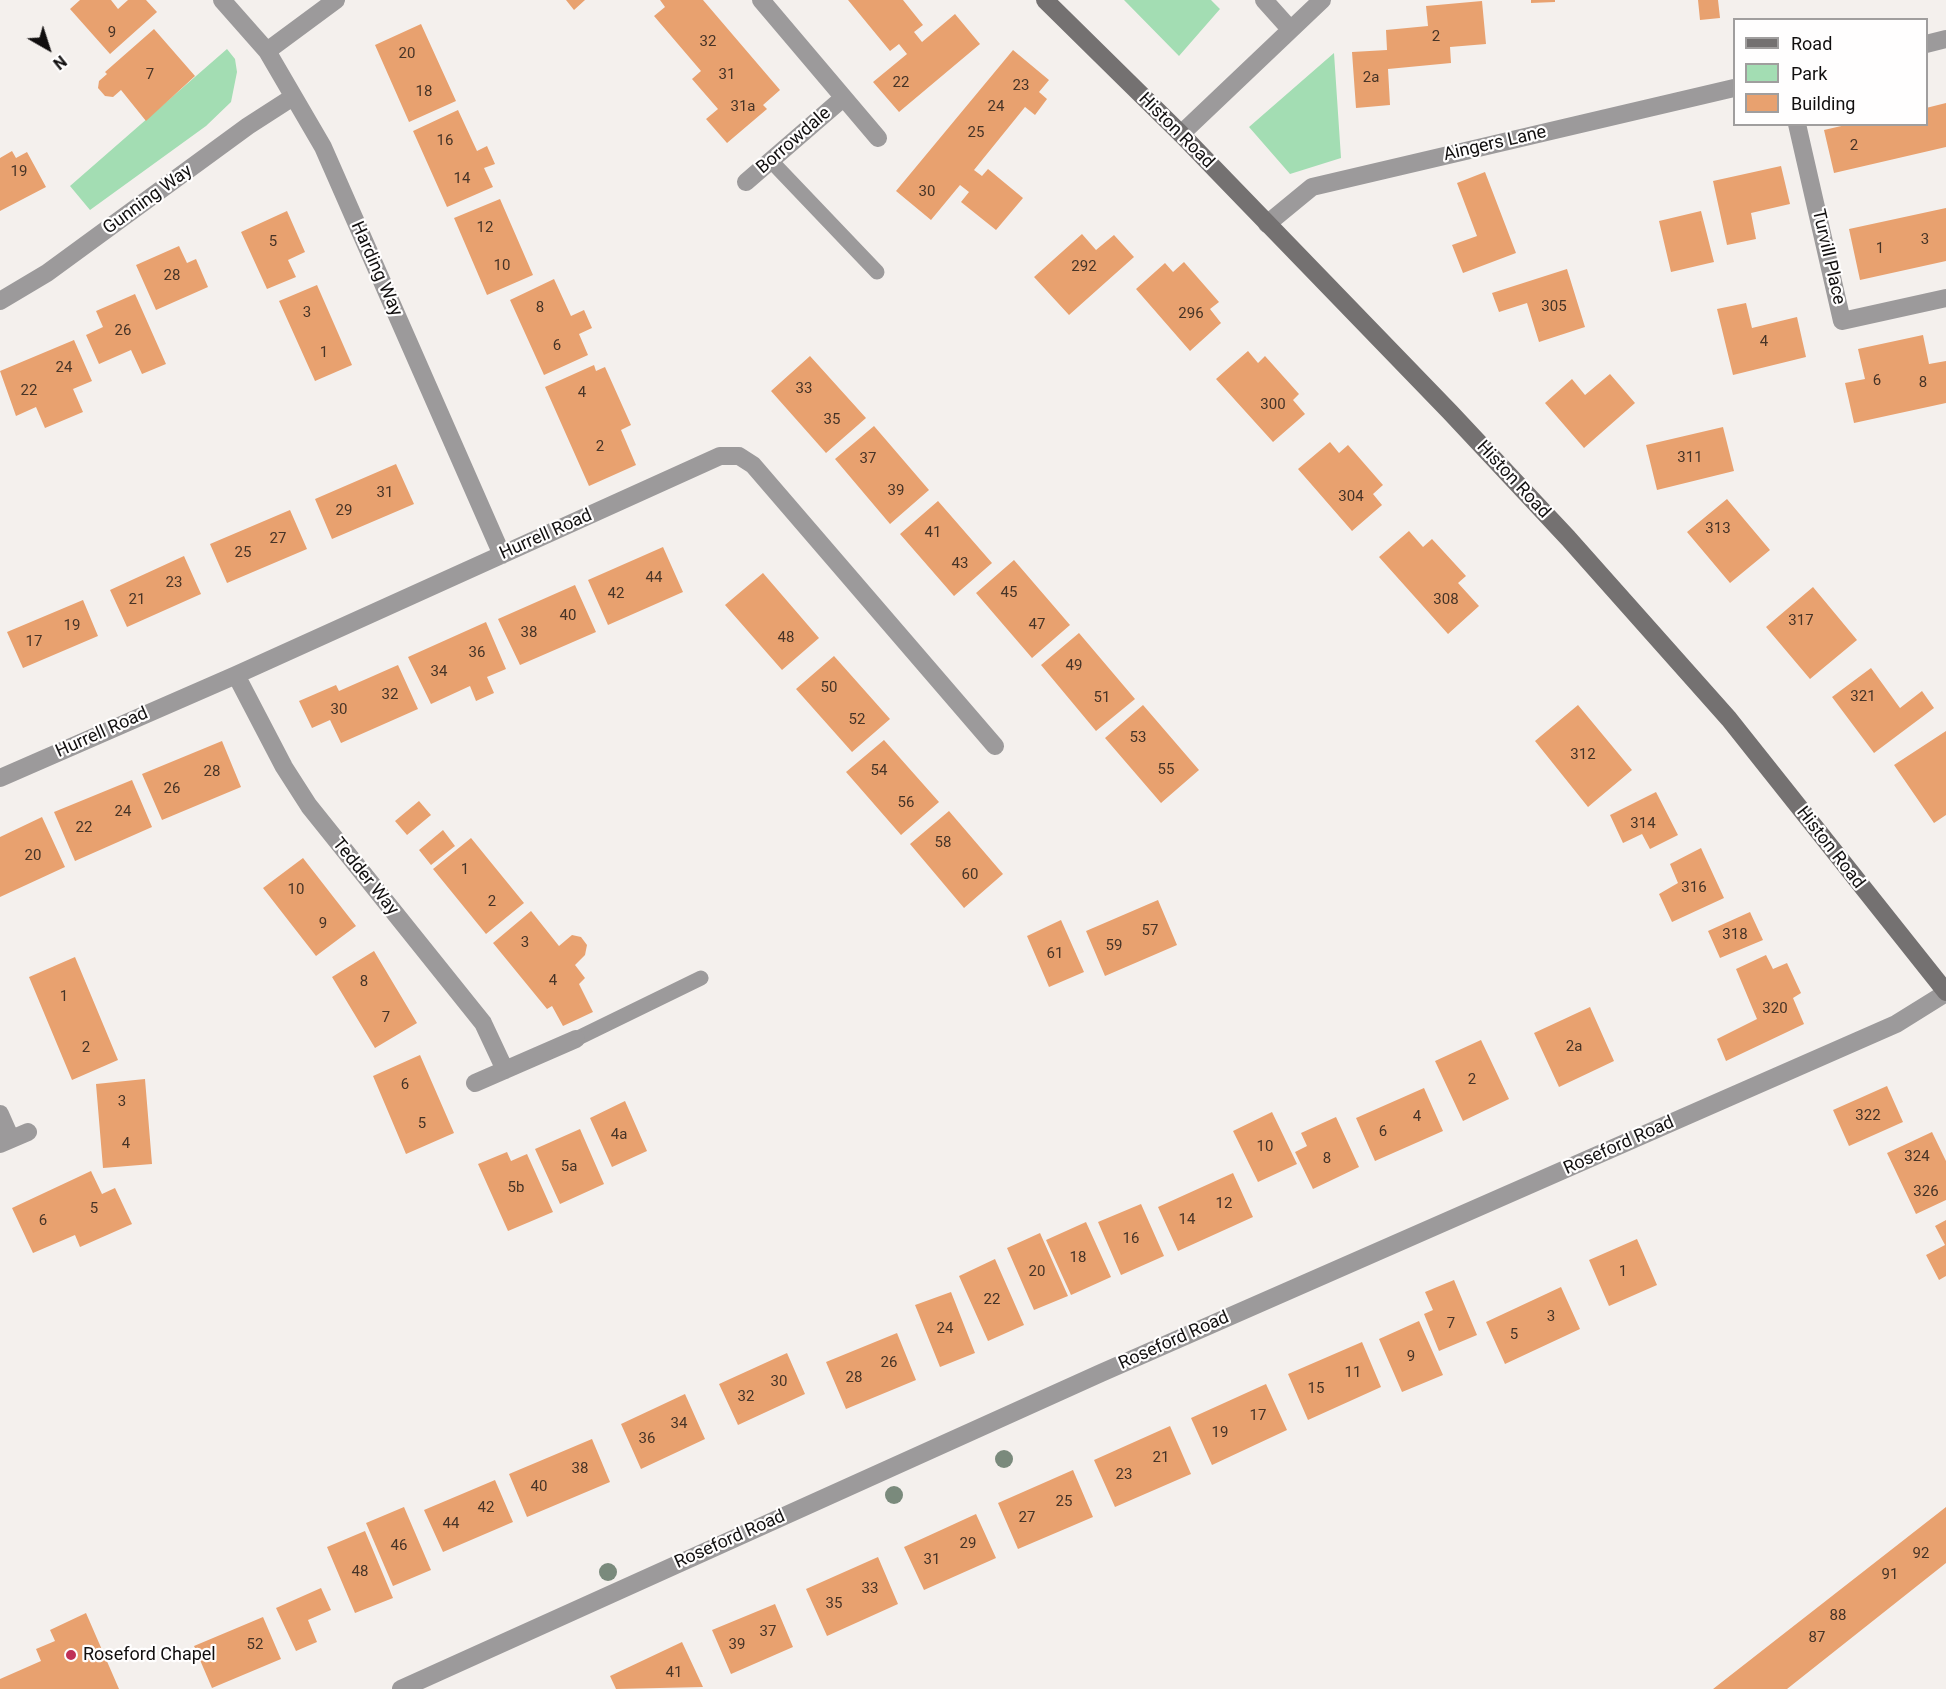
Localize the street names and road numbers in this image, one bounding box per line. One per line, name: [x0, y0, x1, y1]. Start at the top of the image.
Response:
street label: Histon Road: [1134, 89, 1218, 173]
street label: Borrowdale: [753, 103, 835, 179]
street label: Aingers Lane: [1442, 122, 1548, 166]
street label: Gunning Way: [99, 160, 197, 240]
street label: Turvill Place: [1807, 207, 1849, 307]
street label: Harding Way: [345, 218, 407, 320]
street label: Histon Road: [1472, 437, 1554, 523]
street label: Hurrell Road: [496, 505, 596, 565]
street label: Hurrell Road: [52, 703, 152, 763]
street label: Histon Road: [1791, 803, 1869, 893]
street label: Tedder Way: [327, 834, 403, 920]
street label: Roseford Road: [1560, 1112, 1678, 1180]
street label: Roseford Road: [1115, 1307, 1233, 1375]
street label: Roseford Road: [671, 1506, 789, 1574]

